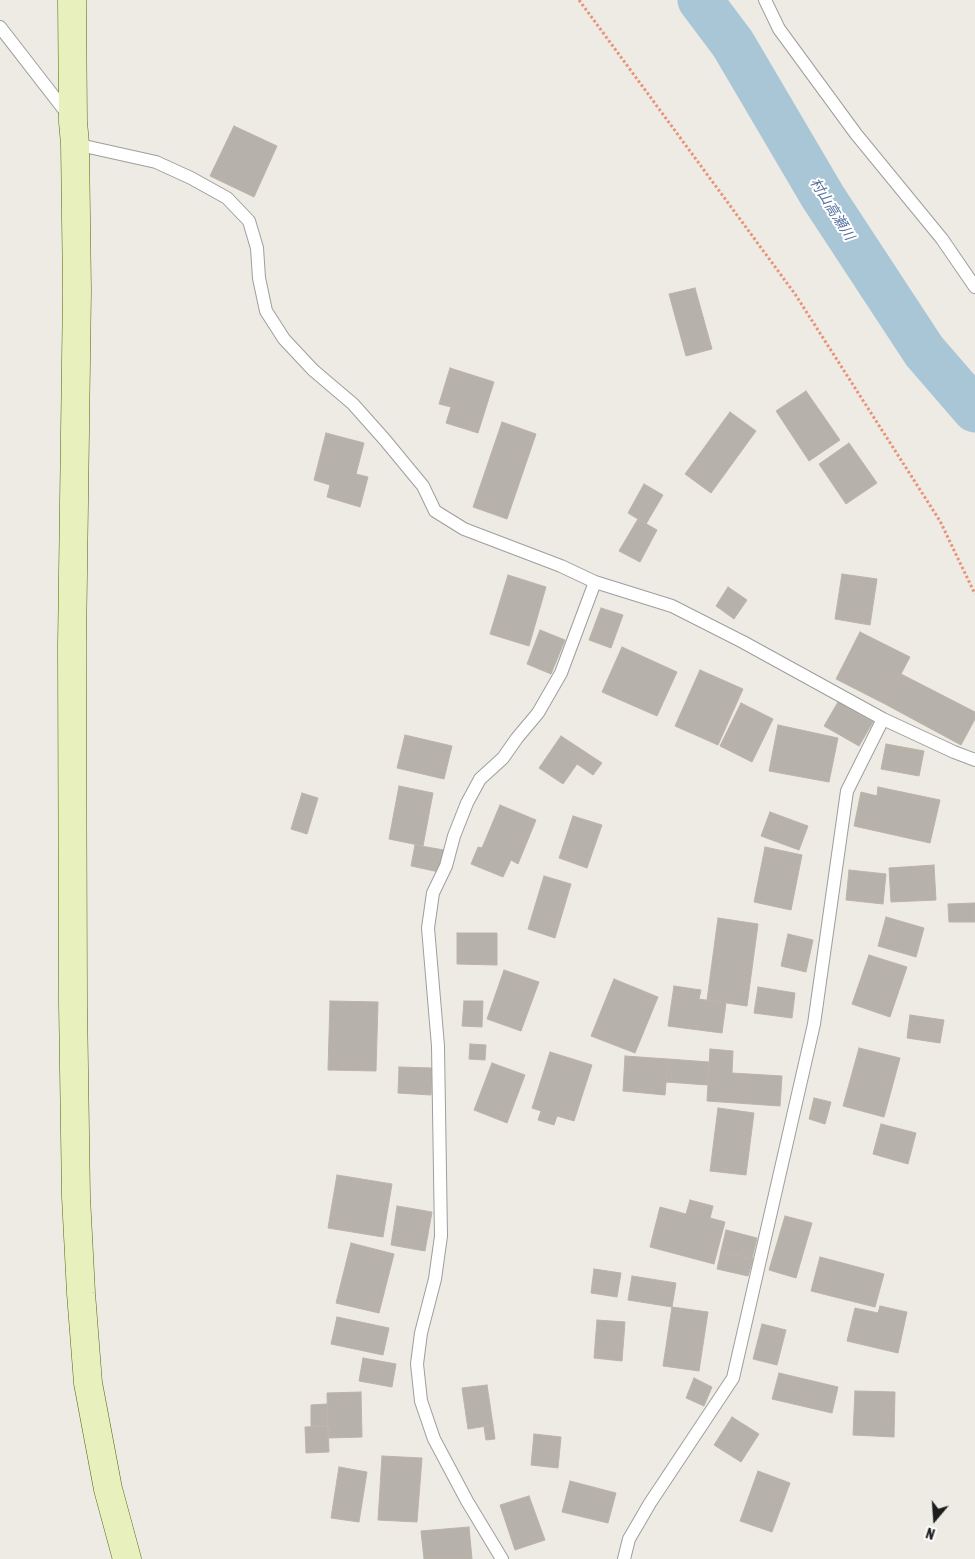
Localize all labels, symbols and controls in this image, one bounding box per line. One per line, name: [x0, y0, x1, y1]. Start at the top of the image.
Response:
water label: 村山高瀬川: [806, 175, 858, 243]
north arrow: [910, 1494, 960, 1544]
text: N: [924, 1524, 937, 1542]

